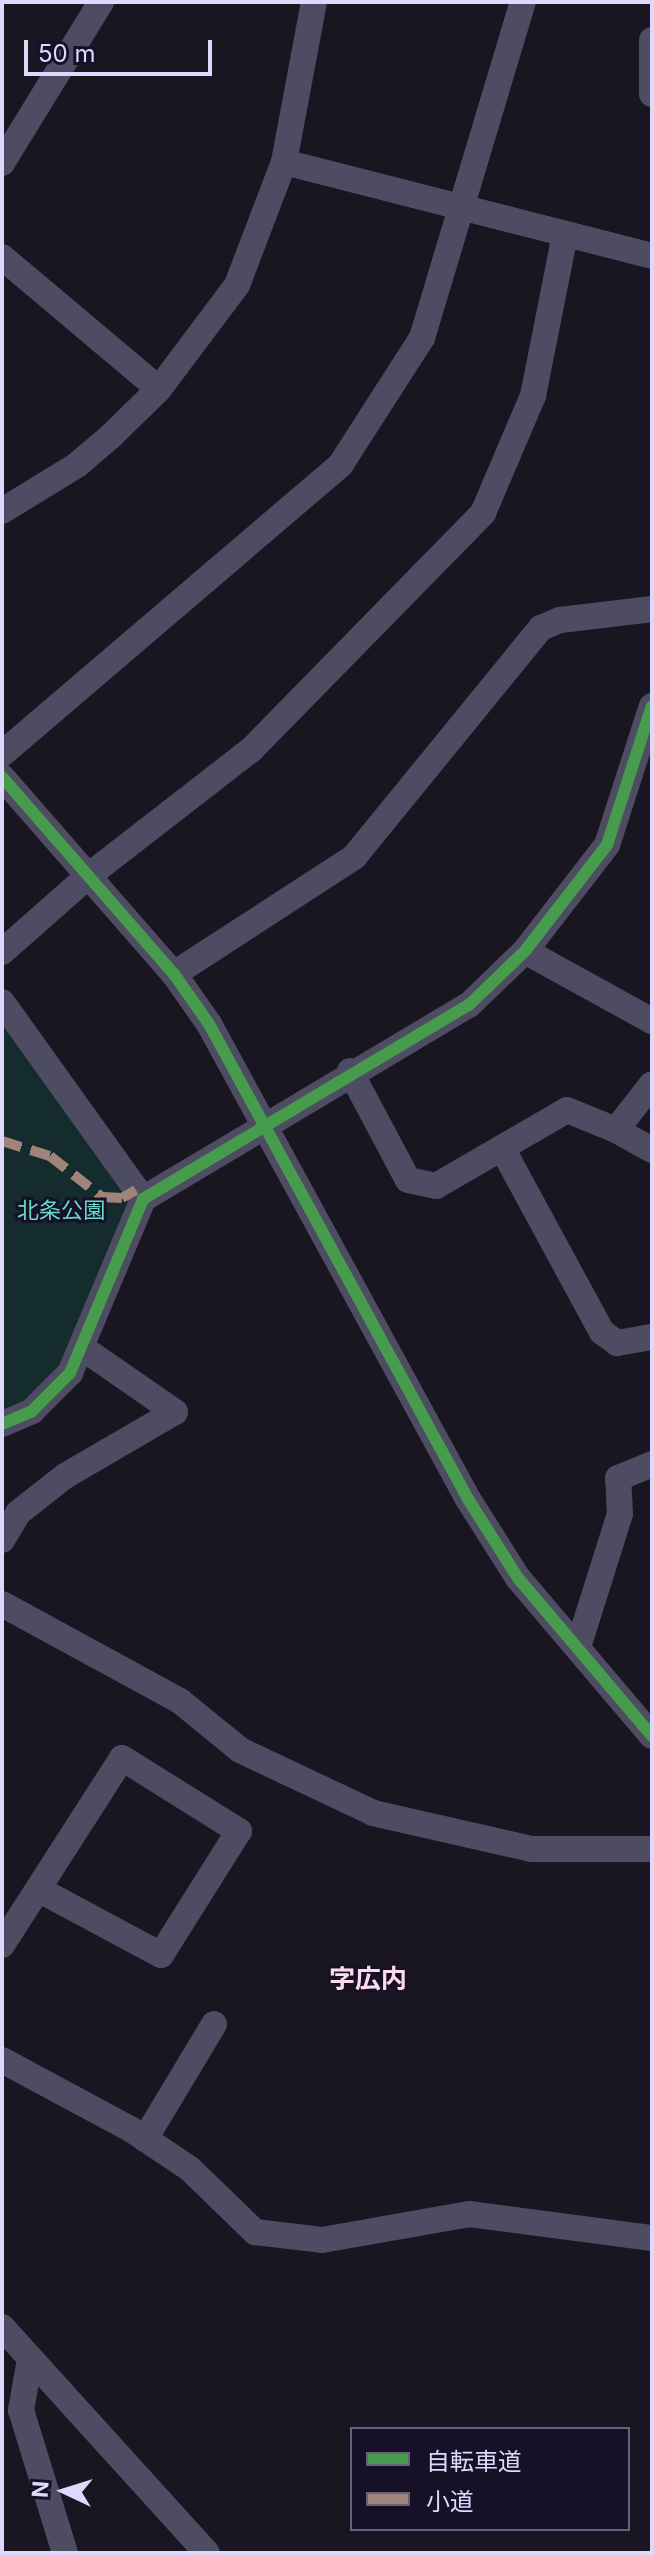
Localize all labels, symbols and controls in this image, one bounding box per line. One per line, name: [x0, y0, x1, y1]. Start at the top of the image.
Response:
scale bar: [28, 24, 216, 74]
text: 50 m: [38, 39, 96, 68]
park label: 北条公園: [17, 1198, 105, 1224]
district label: 字広内: [329, 1963, 407, 1995]
legend: [350, 2427, 630, 2531]
text: 自転車道: [426, 2447, 522, 2476]
north arrow: [24, 2451, 104, 2531]
text: N: [27, 2480, 54, 2499]
text: 小道: [426, 2487, 474, 2516]

